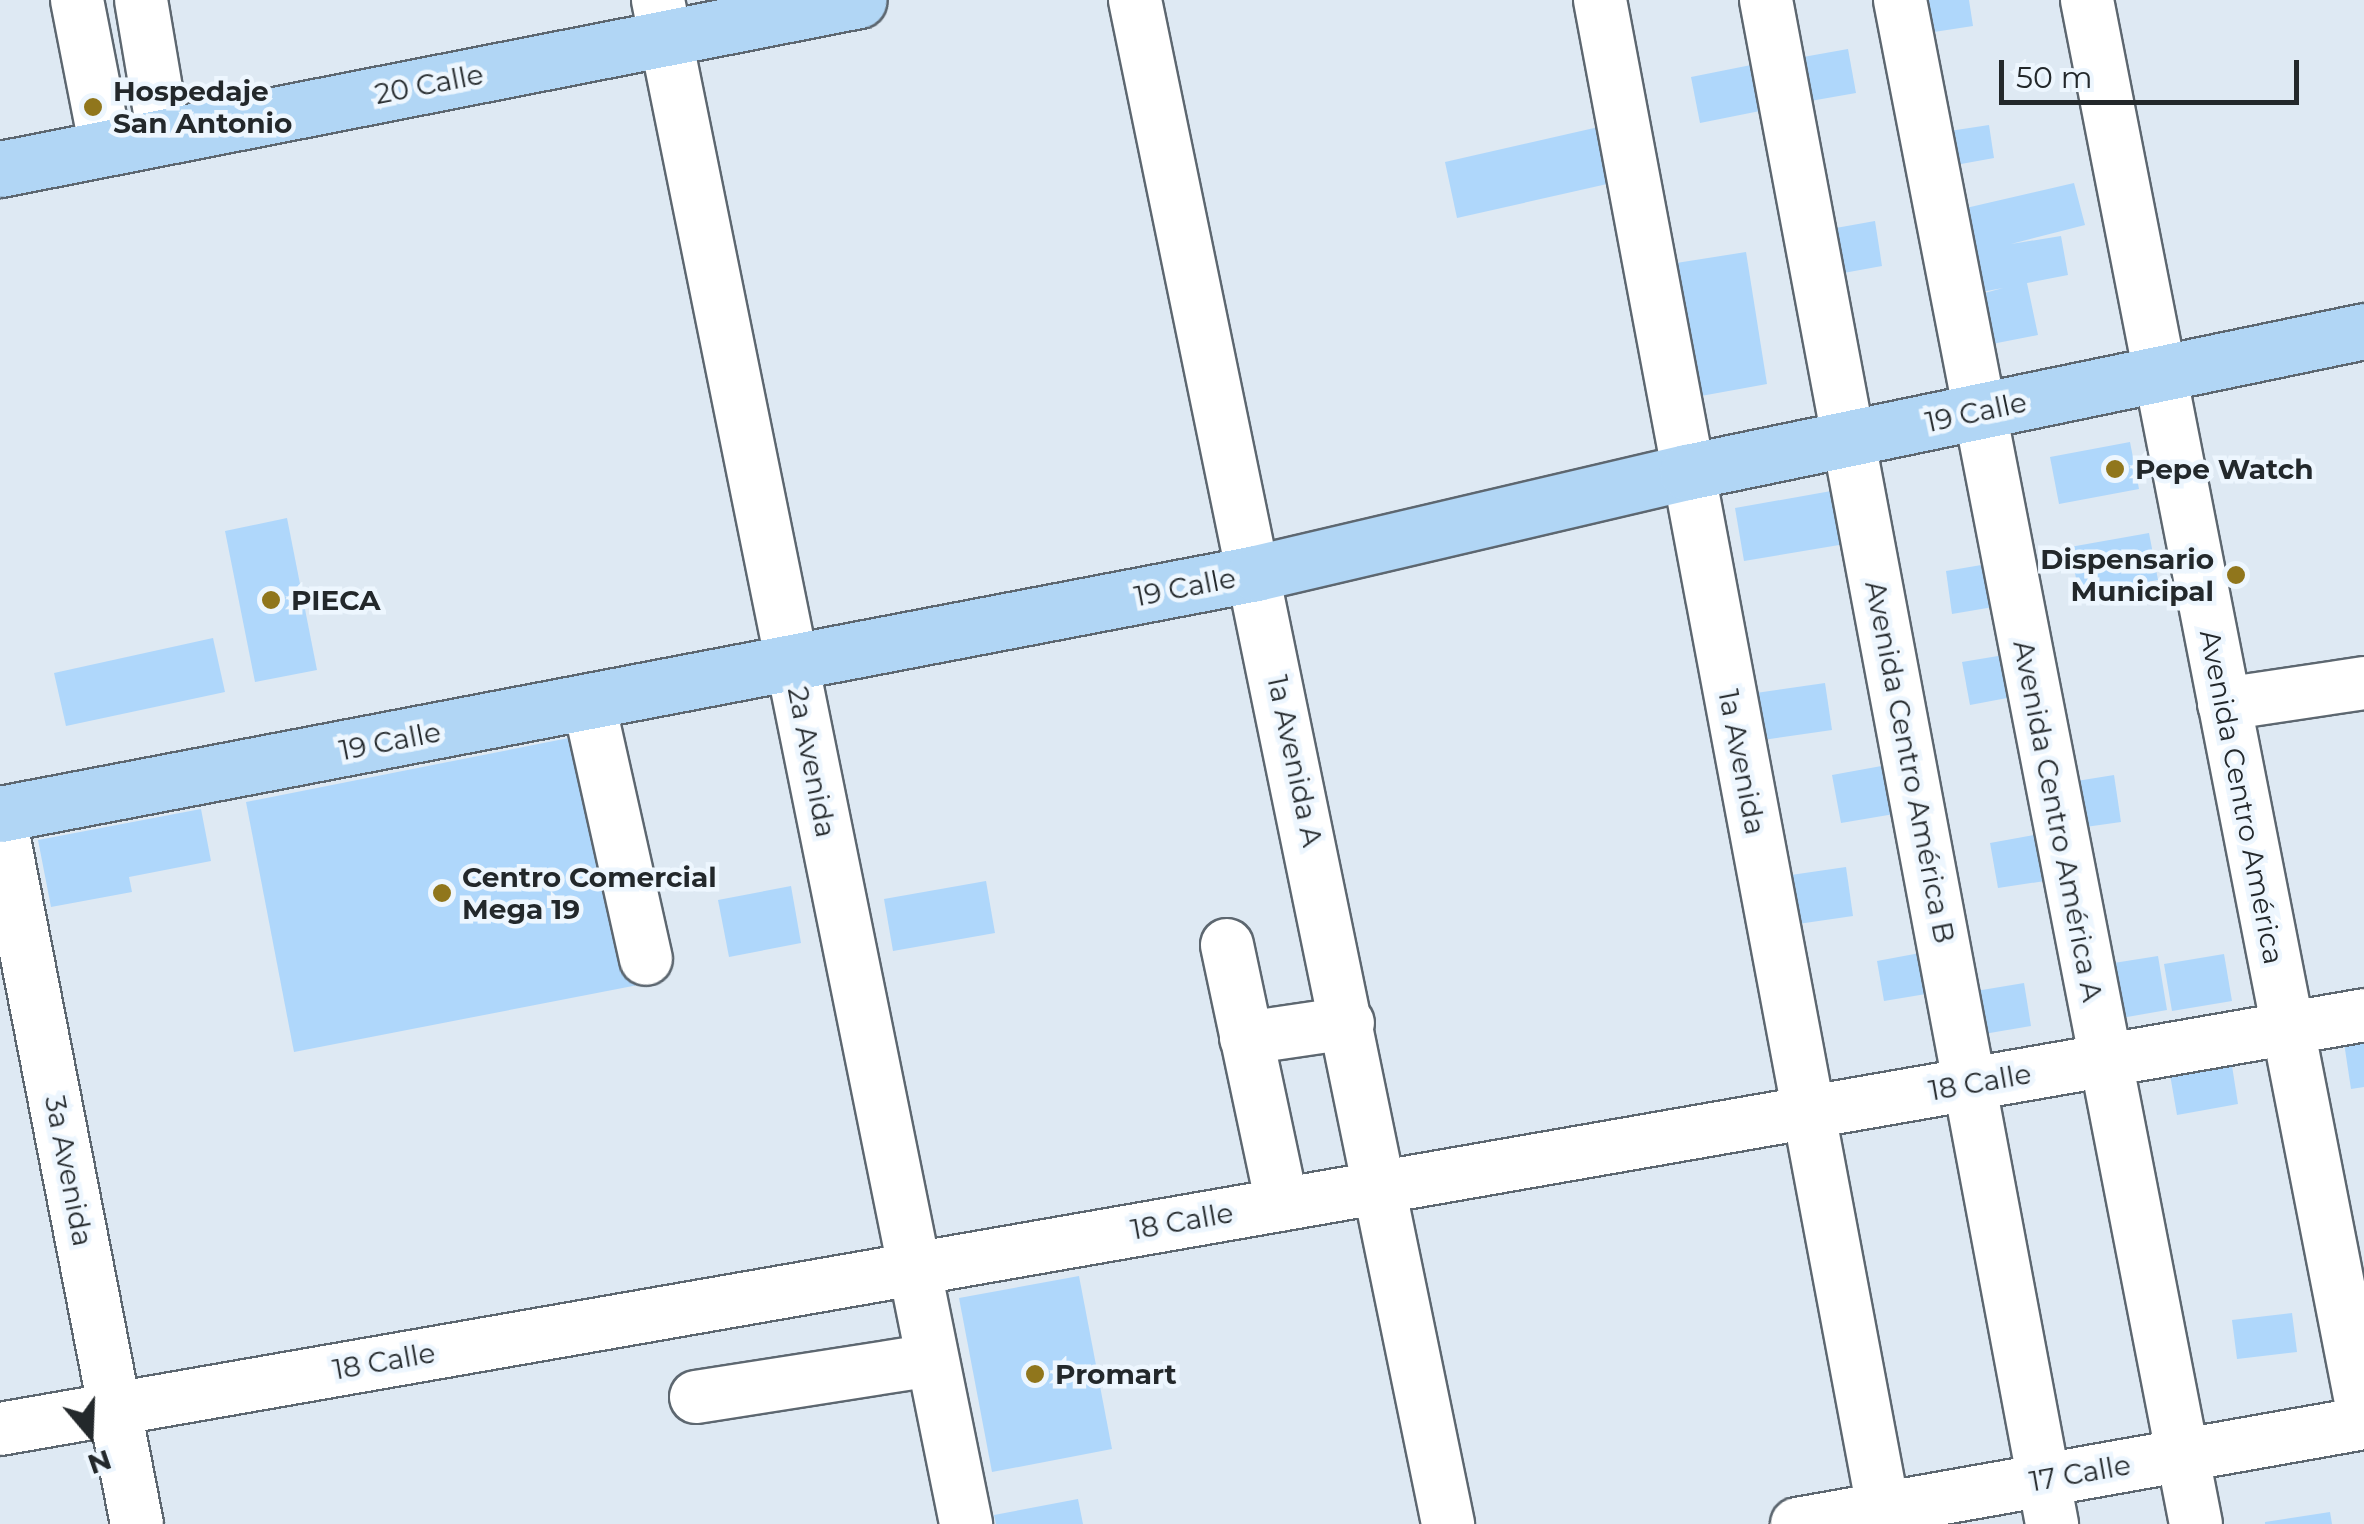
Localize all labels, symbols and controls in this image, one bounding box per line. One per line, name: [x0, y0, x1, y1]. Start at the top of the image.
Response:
scale bar: [2004, 40, 2304, 102]
street label: 20 Calle: [372, 57, 486, 111]
text: 50 m: [2016, 59, 2093, 96]
place label: Hospedaje San Antonio: [113, 74, 292, 140]
marker: Hospedaje San Antonio: [82, 96, 104, 118]
street label: 19 Calle: [1922, 385, 2030, 439]
place label: Pepe Watch: [2135, 452, 2314, 486]
marker: Pepe Watch: [2104, 458, 2126, 480]
place label: Dispensario Municipal: [2040, 542, 2214, 608]
street label: 19 Calle: [1131, 561, 1239, 613]
marker: Dispensario Municipal: [2223, 562, 2249, 588]
street label: Avenida Centro América B: [1858, 578, 1962, 946]
place label: PIECA: [291, 583, 381, 617]
marker: PIECA: [260, 589, 282, 611]
street label: Avenida Centro América: [2193, 627, 2291, 967]
street label: Avenida Centro América A: [2006, 637, 2110, 1005]
street label: 1a Avenida A: [1260, 672, 1330, 850]
street label: 2a Avenida: [781, 684, 843, 840]
street label: 1a Avenida: [1711, 687, 1773, 837]
street label: 19 Calle: [336, 715, 444, 767]
place label: Centro Comercial Mega 19: [462, 860, 717, 926]
marker: Centro Comercial Mega 19: [431, 882, 453, 904]
street label: 18 Calle: [1926, 1056, 2034, 1108]
street label: 3a Avenida: [38, 1093, 100, 1249]
street label: 18 Calle: [1128, 1195, 1236, 1247]
street label: 18 Calle: [330, 1335, 438, 1387]
place label: Promart: [1055, 1357, 1177, 1391]
marker: Promart: [1024, 1363, 1046, 1385]
north arrow: [40, 1384, 140, 1484]
text: N: [84, 1443, 116, 1482]
street label: 17 Calle: [2027, 1448, 2133, 1498]

